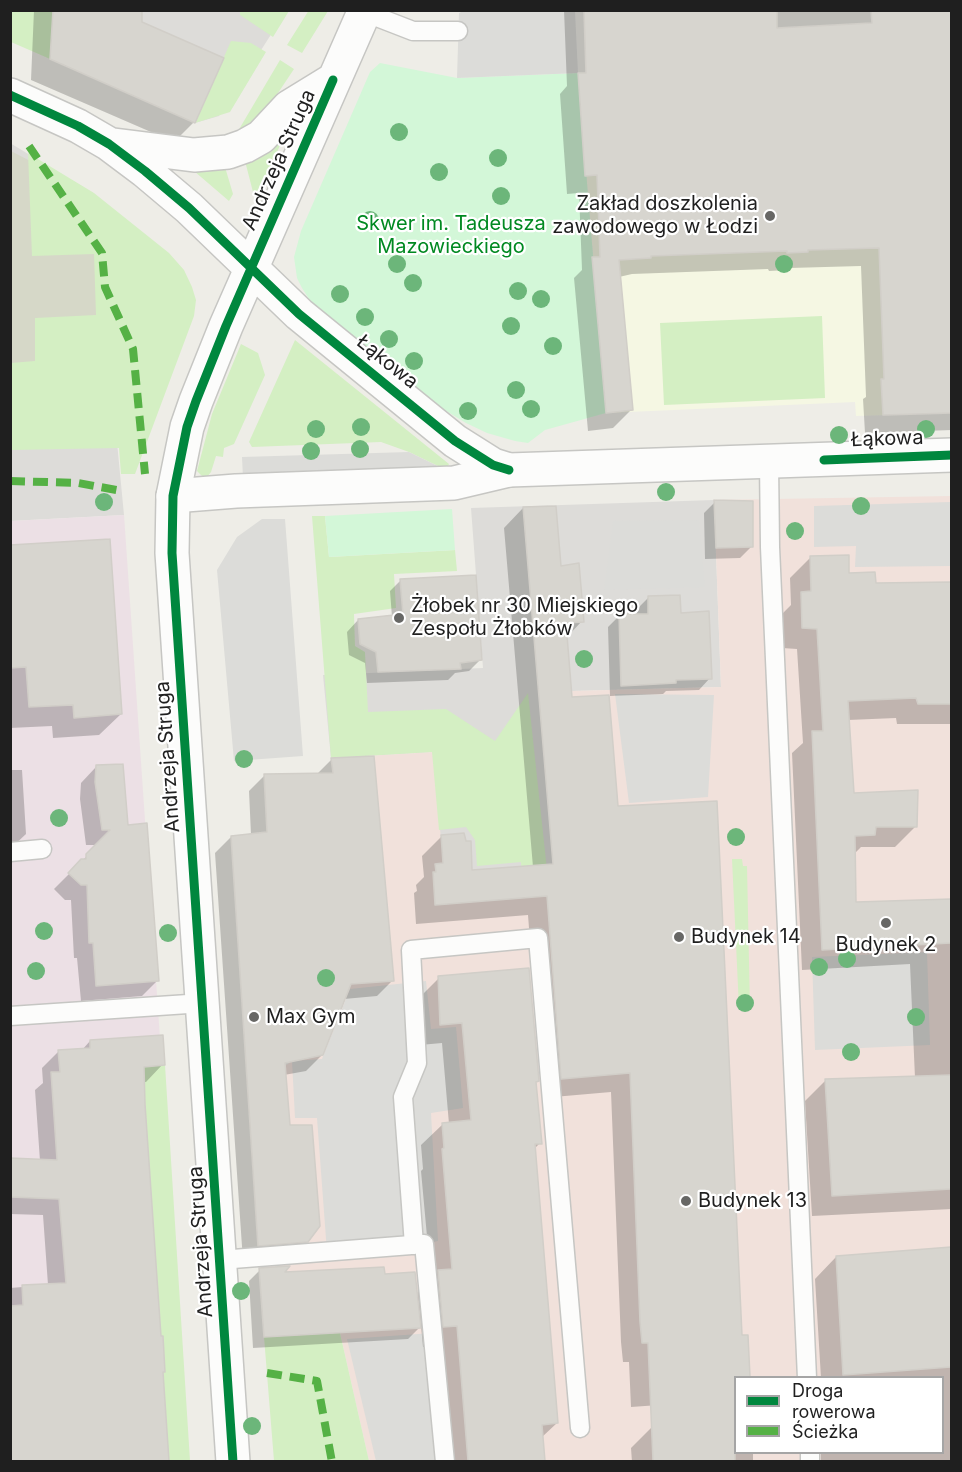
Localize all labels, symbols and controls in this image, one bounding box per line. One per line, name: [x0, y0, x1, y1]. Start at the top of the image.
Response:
street label: Andrzeja Struga: [237, 86, 321, 234]
place label: Zakład doszkolenia zawodowego w Łodzi: [552, 192, 758, 239]
marker: Zakład doszkolenia zawodowego w Łodzi: [763, 209, 777, 223]
park label: Skwer im. Tadeusza Mazowieckiego: [356, 212, 546, 259]
street label: Łąkowa: [351, 330, 423, 394]
street label: Łąkowa: [850, 426, 924, 452]
place label: Żłobek nr 30 Miejskiego Zespołu Żłobków: [411, 594, 638, 641]
marker: Żłobek nr 30 Miejskiego Zespołu Żłobków: [392, 611, 406, 625]
street label: Andrzeja Struga: [151, 680, 185, 834]
marker: Budynek 2: [879, 916, 893, 930]
place label: Budynek 14: [691, 925, 801, 949]
marker: Budynek 14: [672, 930, 686, 944]
place label: Budynek 2: [836, 933, 936, 957]
place label: Max Gym: [266, 1005, 356, 1029]
marker: Max Gym: [247, 1010, 261, 1024]
street label: Andrzeja Struga: [184, 1165, 218, 1319]
place label: Budynek 13: [698, 1189, 807, 1213]
marker: Budynek 13: [679, 1194, 693, 1208]
legend: [734, 1376, 944, 1454]
text: Droga rowerowa: [792, 1380, 876, 1422]
text: Ścieżka: [792, 1421, 858, 1442]

